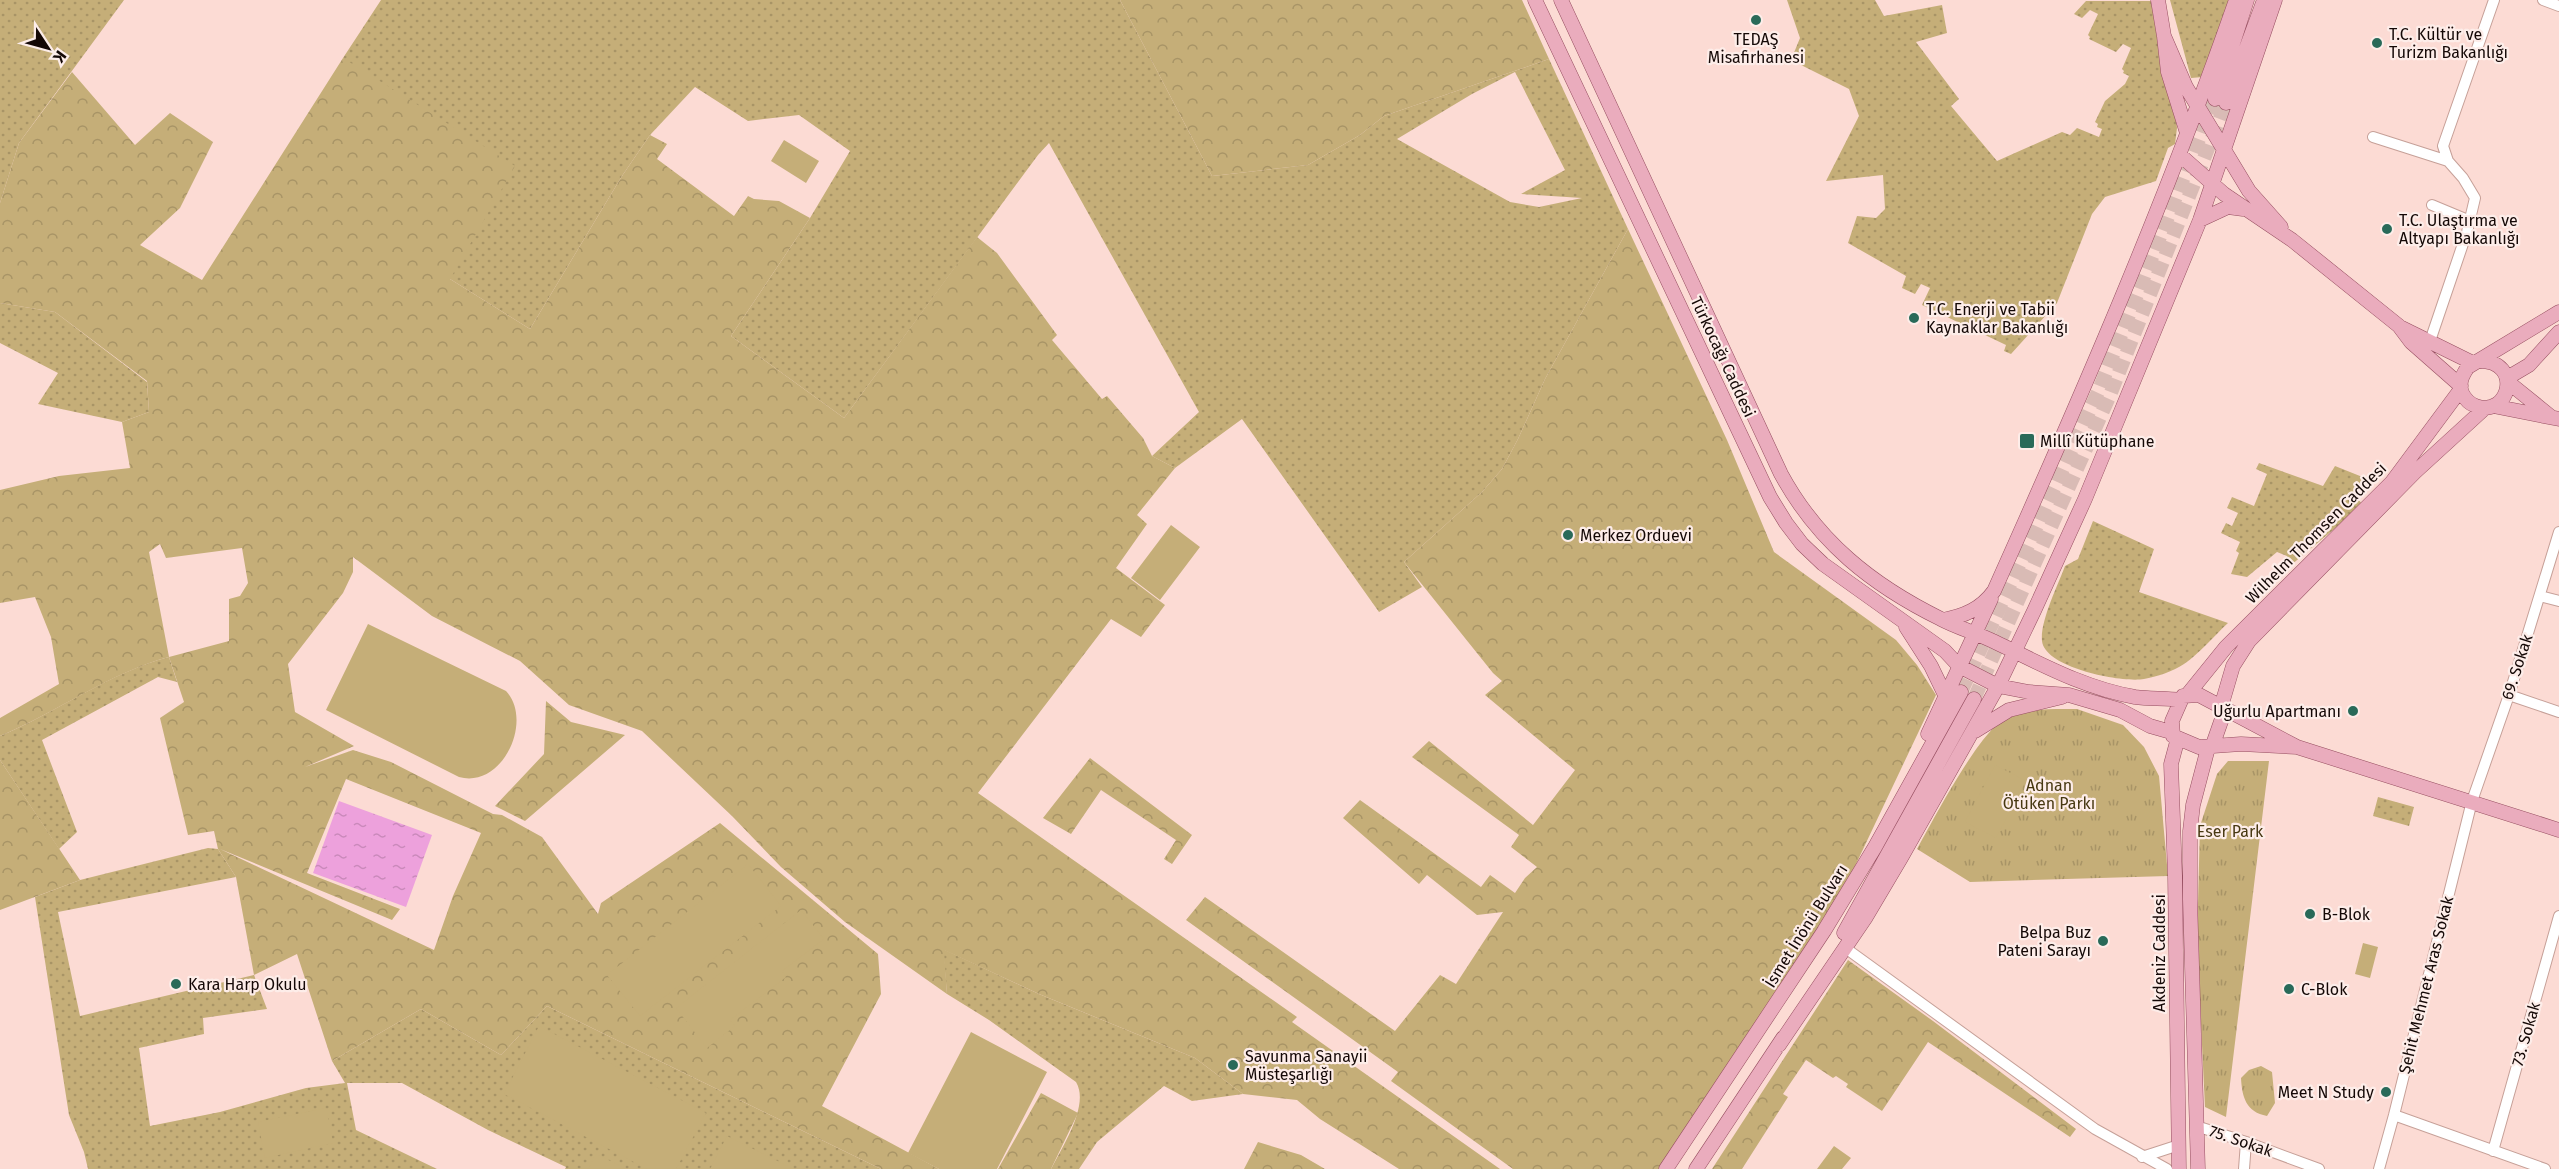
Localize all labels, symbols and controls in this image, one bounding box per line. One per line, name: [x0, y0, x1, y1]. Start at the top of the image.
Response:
marker: TEDAŞ Misafirhanesi: [1749, 13, 1763, 27]
north arrow: [18, 18, 78, 78]
place label: T.C. Kültür ve Turizm Bakanlığı: [2389, 25, 2508, 62]
place label: TEDAŞ Misafirhanesi: [1708, 30, 1804, 67]
marker: T.C. Kültür ve Turizm Bakanlığı: [2370, 36, 2384, 50]
text: K: [49, 47, 70, 67]
place label: T.C. Ulaştırma ve Altyapı Bakanlığı: [2399, 211, 2520, 248]
marker: T.C. Ulaştırma ve Altyapı Bakanlığı: [2380, 222, 2394, 236]
street label: Türkocağı Caddesi: [1687, 294, 1759, 420]
place label: T.C. Enerji ve Tabii Kaynaklar Bakanlığı: [1926, 300, 2068, 337]
marker: T.C. Enerji ve Tabii Kaynaklar Bakanlığı: [1907, 311, 1921, 325]
marker: Millî Kütüphane: [2018, 432, 2036, 450]
place label: Millî Kütüphane: [2040, 432, 2154, 451]
street label: Wilhelm Thomsen Caddesi: [2242, 459, 2390, 607]
place label: Merkez Orduevi: [1580, 526, 1692, 545]
marker: Merkez Orduevi: [1561, 528, 1575, 542]
street label: 69. Sokak: [2498, 631, 2537, 702]
place label: Uğurlu Apartmanı: [2213, 702, 2341, 721]
marker: Uğurlu Apartmanı: [2346, 704, 2360, 718]
park label: Adnan Ötüken Parkı: [2003, 776, 2095, 813]
park label: Eser Park: [2197, 822, 2264, 841]
street label: İsmet İnönü Bulvarı: [1760, 860, 1852, 991]
street label: Şehit Mehmet Aras Sokak: [2395, 893, 2458, 1076]
street label: Akdeniz Caddesi: [2150, 894, 2169, 1012]
place label: B-Blok: [2322, 905, 2371, 924]
marker: B-Blok: [2303, 907, 2317, 921]
place label: Belpa Buz Pateni Sarayı: [1998, 923, 2091, 960]
marker: Belpa Buz Pateni Sarayı: [2096, 934, 2110, 948]
place label: Kara Harp Okulu: [188, 975, 307, 994]
marker: Kara Harp Okulu: [169, 977, 183, 991]
place label: C-Blok: [2301, 980, 2348, 999]
marker: C-Blok: [2282, 982, 2296, 996]
street label: 73. Sokak: [2508, 999, 2544, 1068]
place label: Savunma Sanayii Müsteşarlığı: [1245, 1047, 1368, 1085]
marker: Savunma Sanayii Müsteşarlığı: [1226, 1058, 1240, 1072]
place label: Meet N Study: [2278, 1083, 2374, 1102]
marker: Meet N Study: [2379, 1085, 2393, 1099]
street label: 75. Sokak: [2207, 1121, 2276, 1161]

